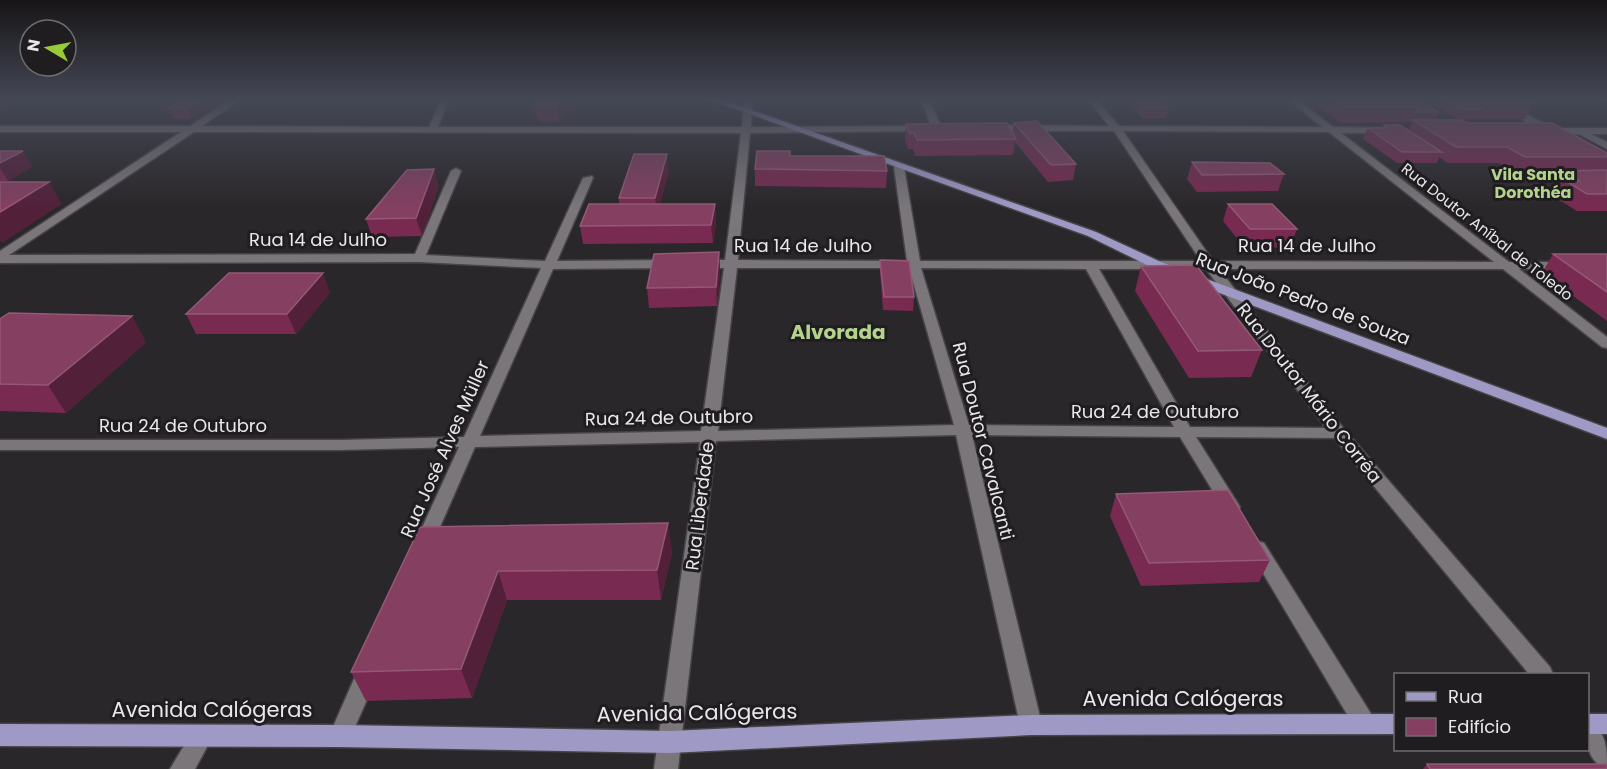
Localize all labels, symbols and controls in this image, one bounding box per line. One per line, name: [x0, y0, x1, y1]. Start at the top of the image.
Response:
north arrow: [18, 18, 78, 78]
text: N: [21, 38, 46, 53]
street label: Rua Doutor Aníbal de Toledo: [1397, 158, 1578, 305]
district label: Vila Santa Dorothéa: [1491, 163, 1575, 204]
street label: Rua 14 de Julho: [249, 227, 387, 252]
street label: Rua 14 de Julho: [734, 233, 872, 258]
street label: Rua 14 de Julho: [1238, 233, 1376, 258]
street label: Rua João Pedro de Souza: [1192, 246, 1414, 351]
street label: Rua Doutor Mário Corrêa: [1231, 297, 1388, 488]
district label: Alvorada: [790, 318, 886, 346]
street label: Rua Doutor Cavalcanti: [947, 339, 1020, 542]
street label: Rua José Alves Müller: [394, 356, 495, 541]
street label: Rua 24 de Outubro: [1071, 399, 1239, 424]
street label: Rua 24 de Outubro: [585, 404, 753, 431]
street label: Rua 24 de Outubro: [99, 413, 267, 438]
street label: Rua Liberdade: [679, 440, 720, 572]
legend: [1394, 673, 1589, 751]
street label: Avenida Calógeras: [1083, 684, 1283, 713]
text: Rua: [1448, 684, 1483, 709]
street label: Avenida Calógeras: [112, 695, 312, 724]
street label: Avenida Calógeras: [596, 696, 798, 729]
text: Edifício: [1448, 714, 1511, 739]

